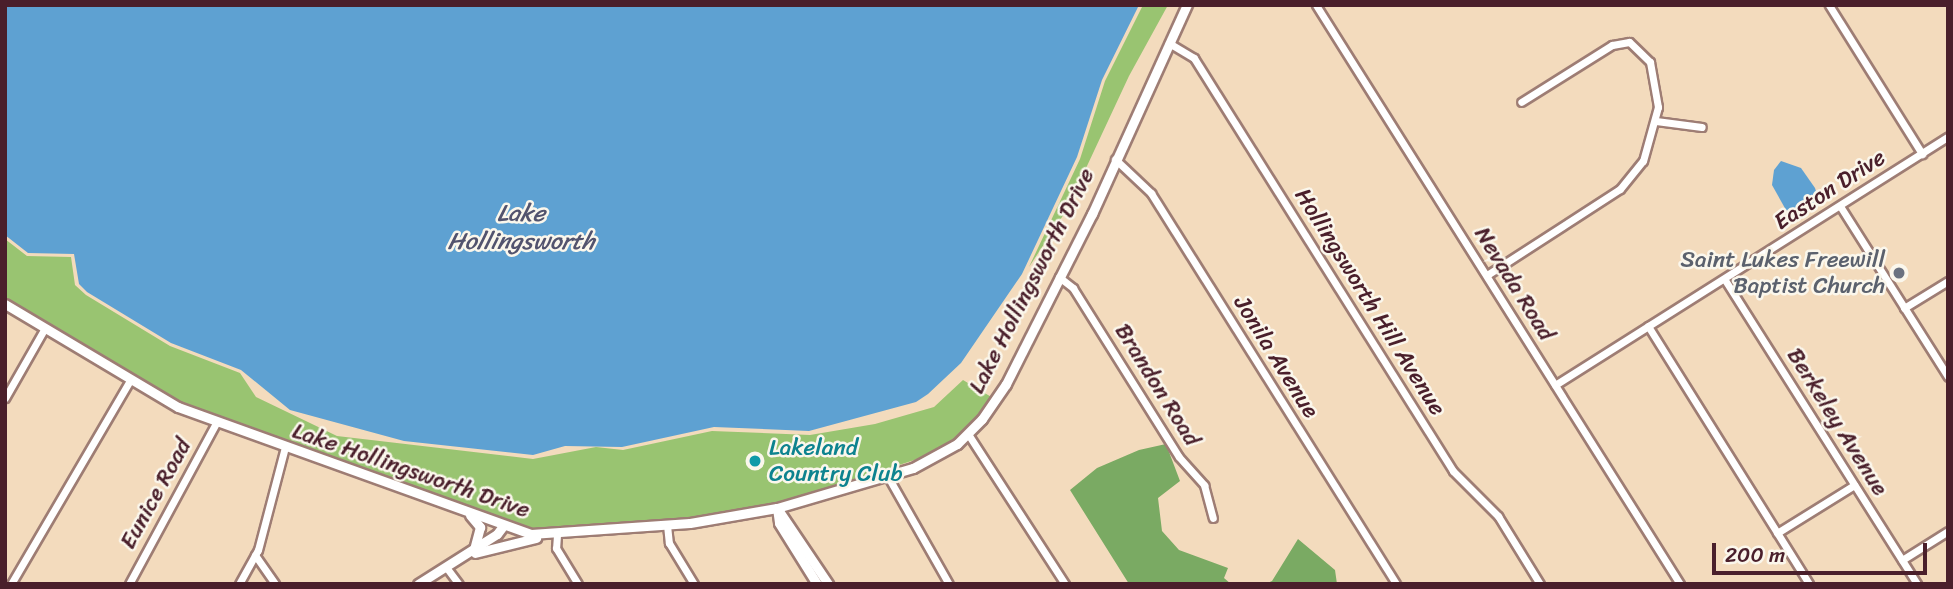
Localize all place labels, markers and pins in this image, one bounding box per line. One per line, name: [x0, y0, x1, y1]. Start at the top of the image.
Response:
place label: Saint Lukes Freewill Baptist Church: [1680, 246, 1885, 300]
marker: Saint Lukes Freewill Baptist Church: [1891, 265, 1907, 281]
place label: Lakeland Country Club: [769, 434, 903, 488]
marker: Lakeland Country Club: [747, 453, 763, 469]

